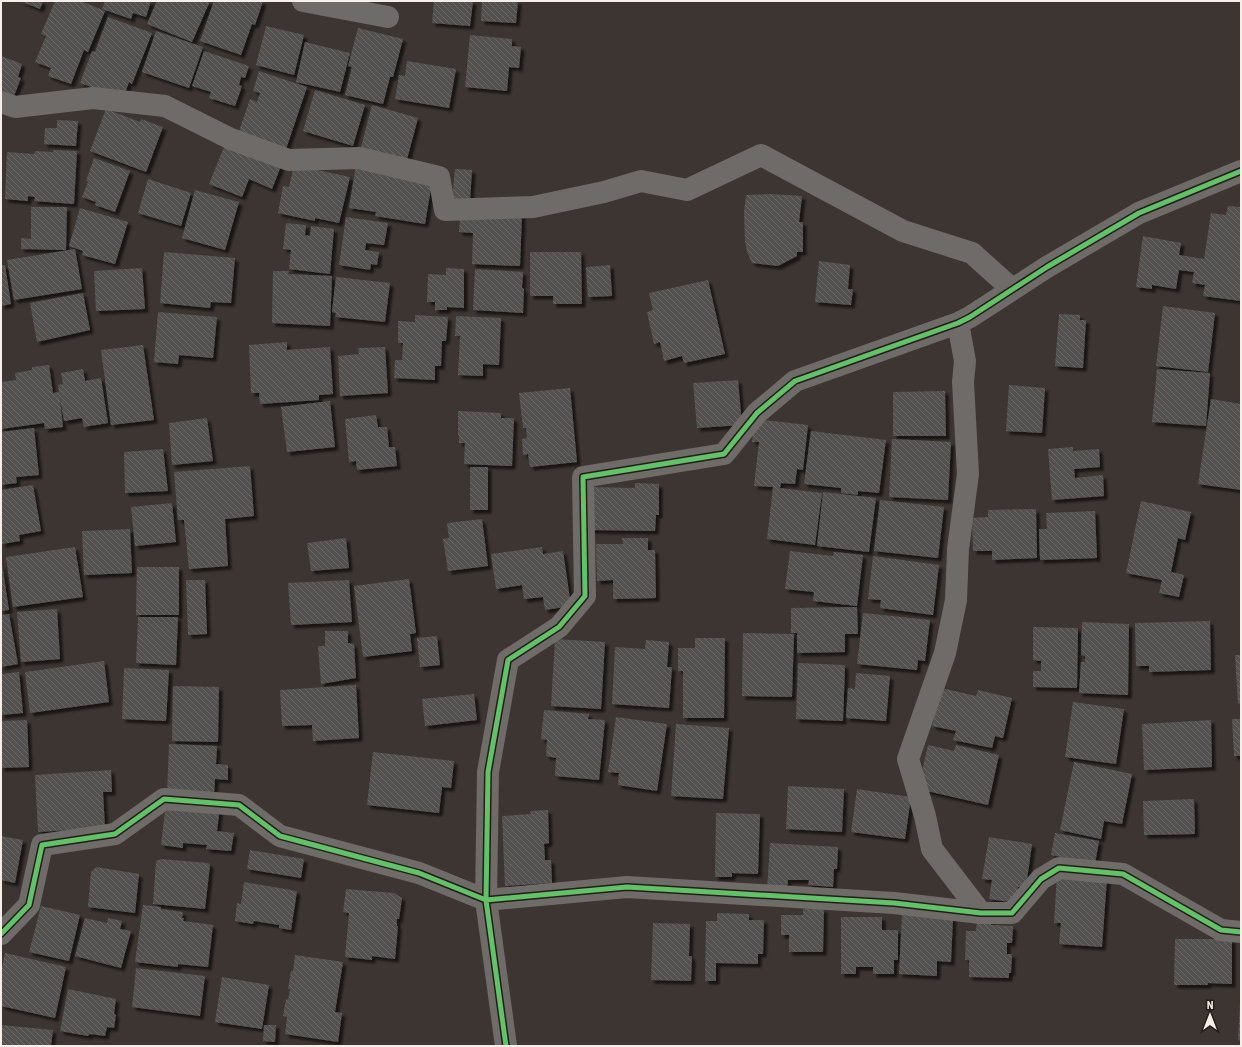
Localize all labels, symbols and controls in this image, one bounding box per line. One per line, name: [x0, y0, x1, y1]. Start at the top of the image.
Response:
north arrow: [1190, 995, 1230, 1035]
text: N: [1207, 999, 1214, 1012]

